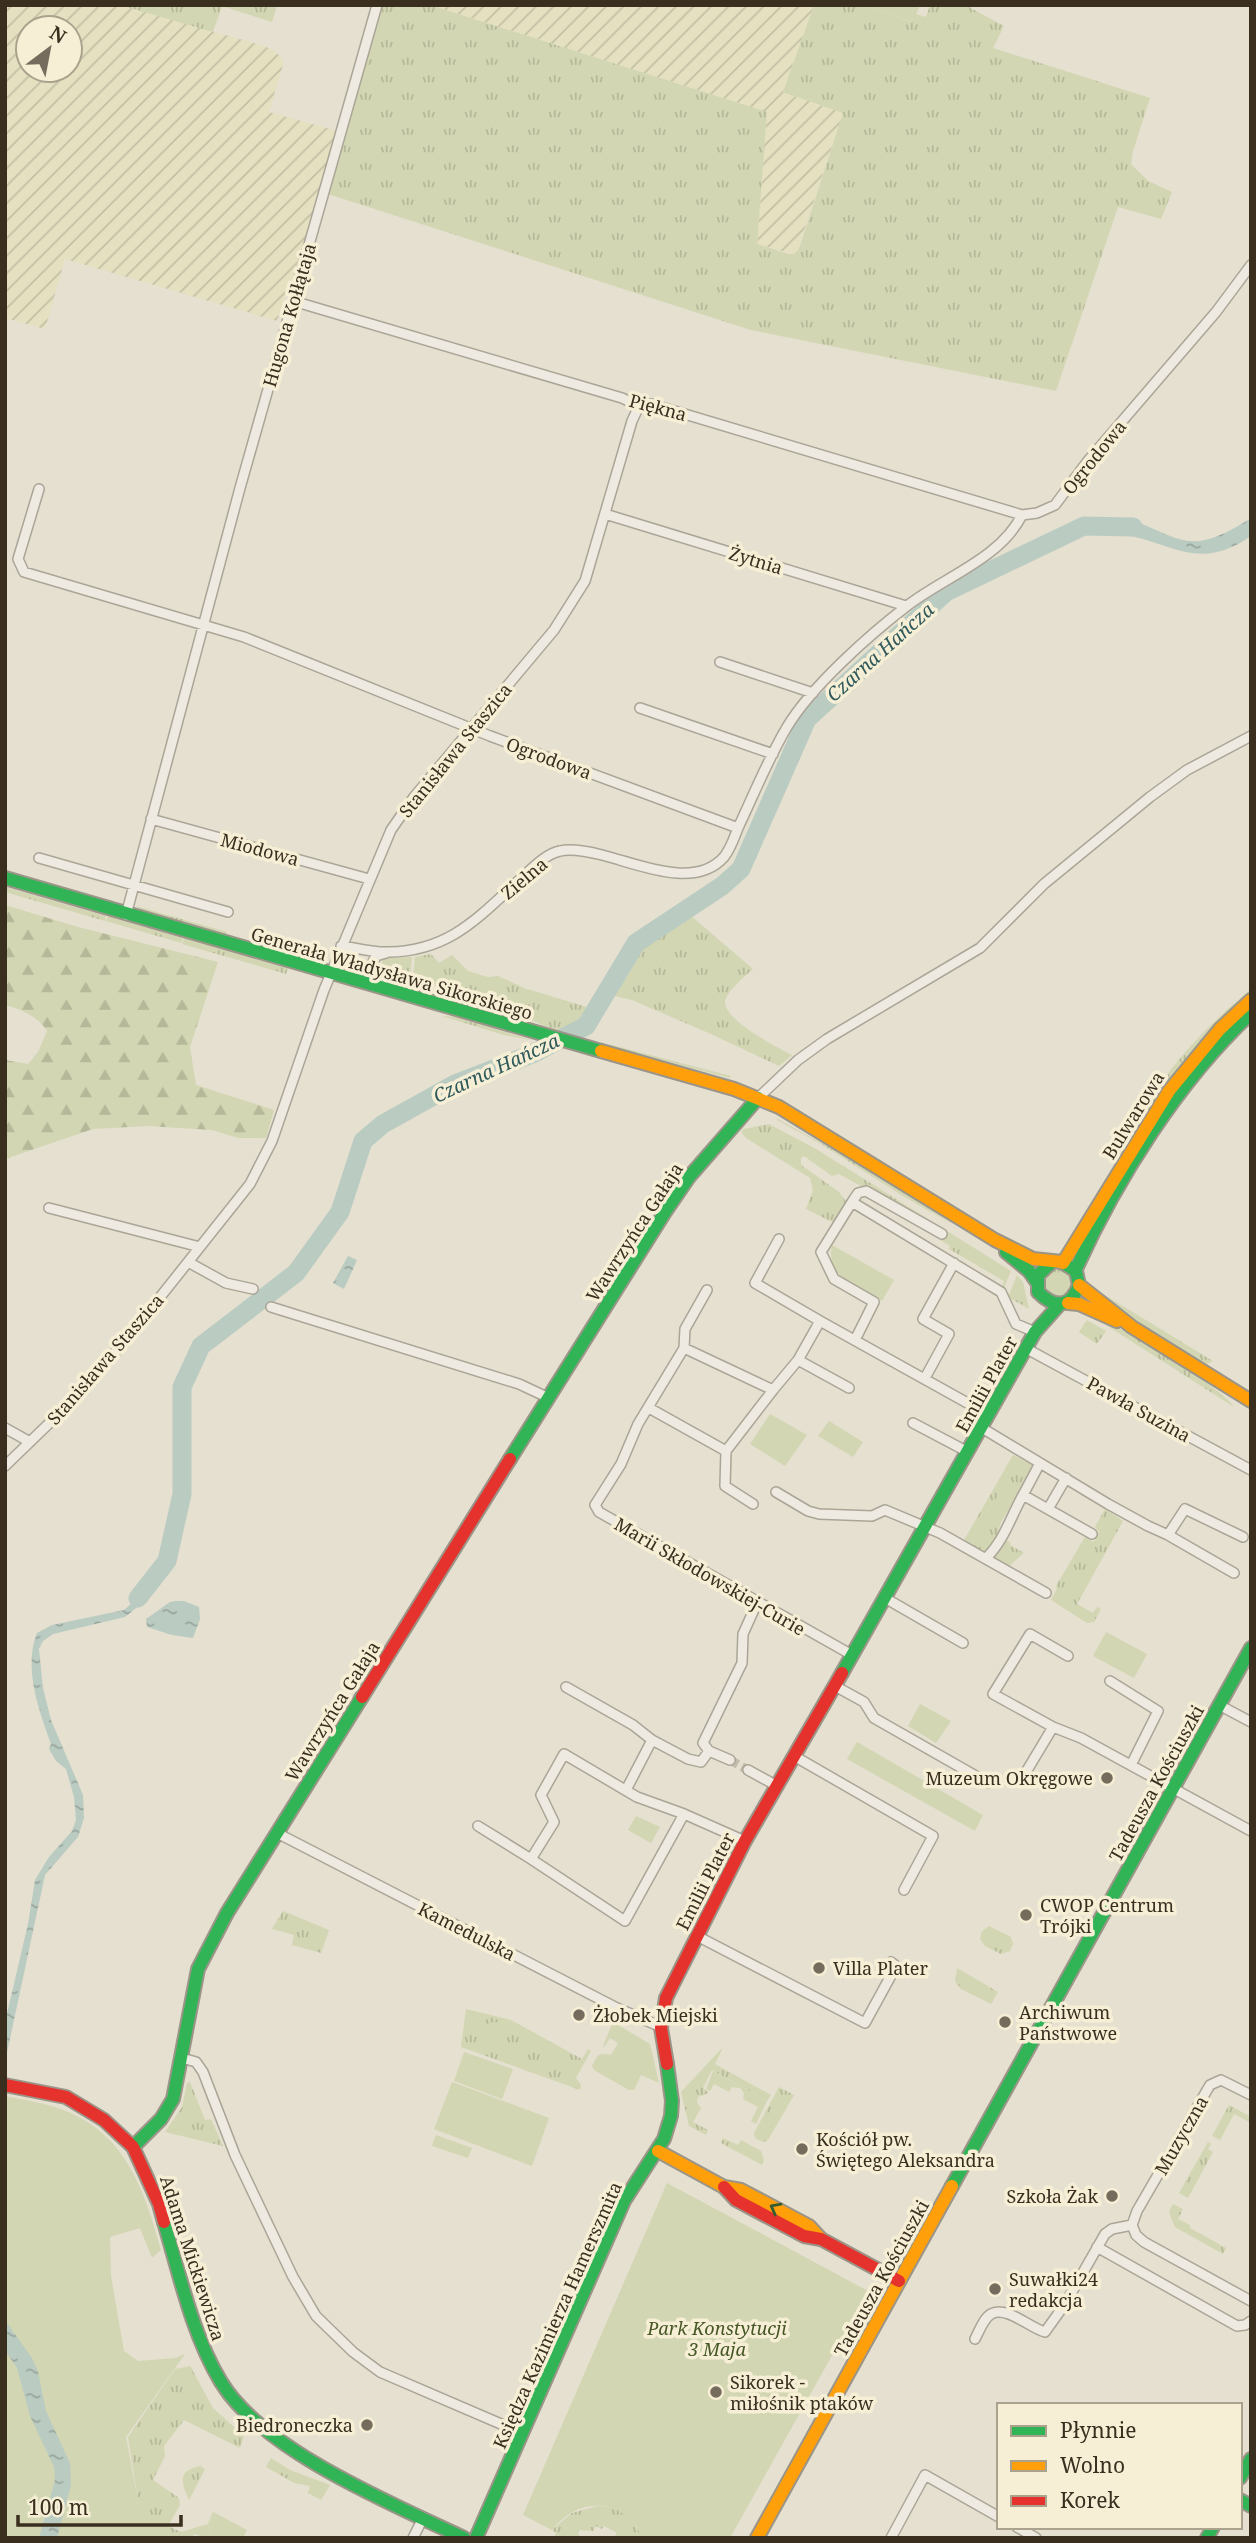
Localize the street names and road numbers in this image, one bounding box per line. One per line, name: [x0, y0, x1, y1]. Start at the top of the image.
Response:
street label: Hugona Kołłątaja: [257, 240, 321, 390]
street label: Piękna: [627, 388, 689, 426]
street label: Ogrodowa: [1057, 415, 1131, 499]
street label: Żytnia: [726, 541, 786, 579]
street label: Stanisława Staszica: [393, 678, 517, 822]
street label: Ogrodowa: [503, 732, 595, 784]
street label: Miodowa: [218, 827, 302, 871]
street label: Zielna: [496, 852, 552, 904]
street label: Generała Władysława Sikorskiego: [248, 921, 536, 1025]
street label: Bulwarowa: [1097, 1067, 1169, 1163]
street label: Wawrzyńca Gałaja: [580, 1158, 688, 1306]
street label: Stanisława Staszica: [41, 1288, 169, 1430]
street label: Emilii Plater: [950, 1331, 1023, 1437]
street label: Pawła Suzina: [1083, 1371, 1195, 1447]
street label: Marii Skłodowskiej-Curie: [610, 1511, 810, 1641]
street label: Wawrzyńca Gałaja: [279, 1636, 385, 1786]
street label: Tadeusza Kościuszki: [1103, 1700, 1209, 1865]
street label: Emilii Plater: [670, 1828, 740, 1934]
street label: Kamedulska: [414, 1896, 520, 1966]
street label: Muzyczna: [1149, 2091, 1213, 2179]
street label: Adama Mickiewicza: [155, 2172, 231, 2344]
street label: Księdza Kazimierza Hamerszmita: [487, 2178, 627, 2452]
street label: Tadeusza Kościuszki: [828, 2195, 934, 2360]

